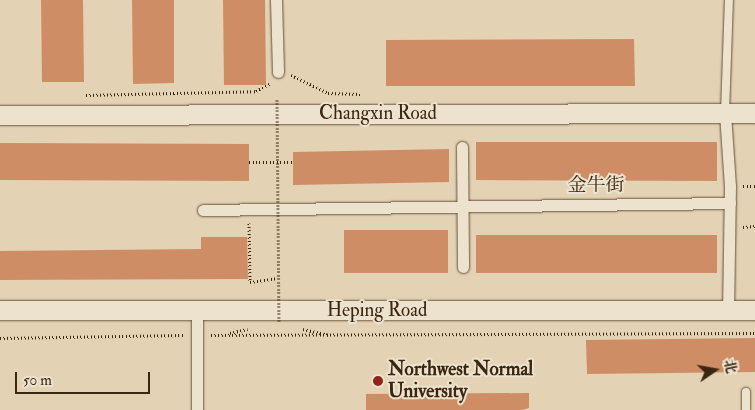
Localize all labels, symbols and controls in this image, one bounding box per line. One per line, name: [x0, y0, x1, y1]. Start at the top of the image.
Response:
street label: Changxin Road: [319, 103, 437, 125]
street label: 金牛街: [568, 175, 624, 197]
street label: Heping Road: [327, 300, 427, 322]
north arrow: [690, 345, 740, 395]
text: 北: [720, 358, 740, 375]
place label: Northwest Normal University: [388, 359, 533, 403]
scale bar: [18, 362, 152, 394]
text: 50 m: [23, 371, 52, 390]
marker: Northwest Normal University: [372, 375, 384, 387]

